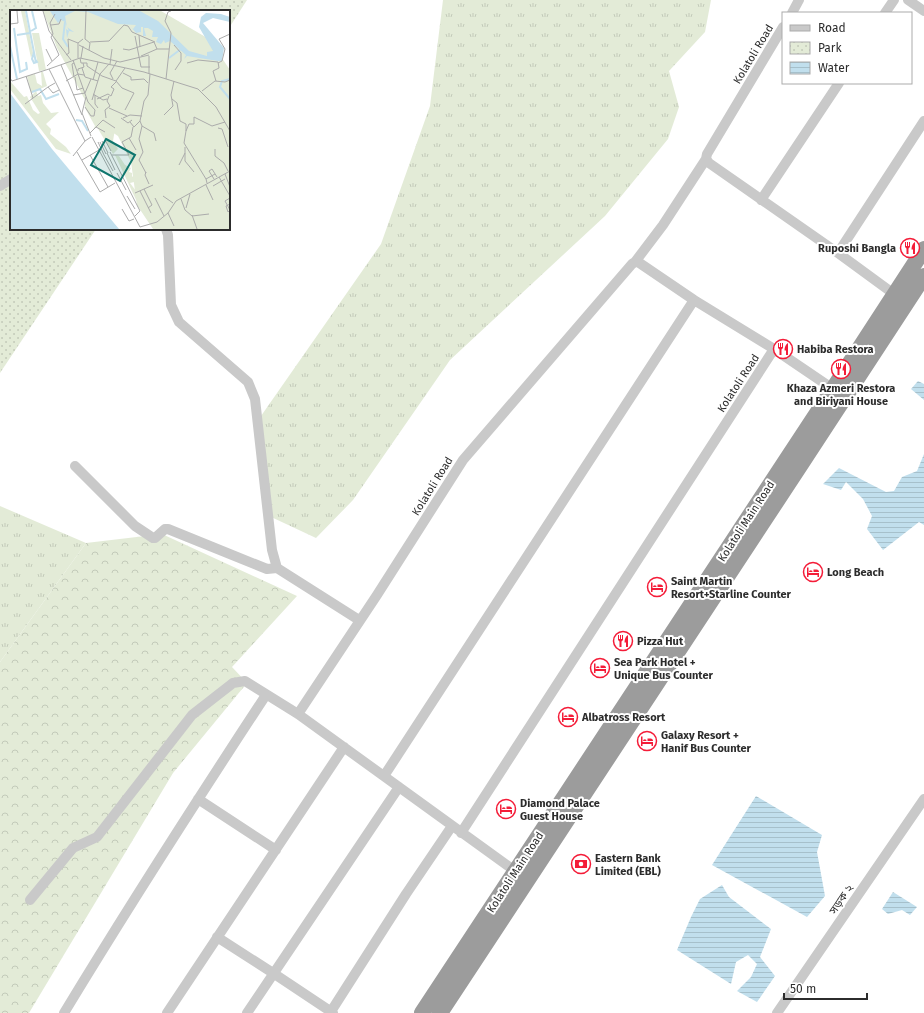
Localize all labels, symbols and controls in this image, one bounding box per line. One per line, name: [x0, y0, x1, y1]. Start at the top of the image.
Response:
inset map: [10, 10, 230, 230]
legend: [782, 12, 912, 84]
text: Road: [818, 21, 846, 35]
street label: Kolatoli Road: [731, 22, 776, 86]
text: Park: [818, 41, 842, 55]
text: Water: [818, 61, 850, 75]
restaurant icon: Ruposhi Bangla: [899, 237, 921, 259]
place label: Ruposhi Bangla: [818, 242, 896, 255]
restaurant icon: Habiba Restora: [772, 338, 794, 360]
place label: Habiba Restora: [797, 343, 874, 356]
street label: Kolatoli Road: [715, 352, 762, 415]
restaurant icon: Khaza Azmeri Restora and Biriyani House: [830, 358, 852, 380]
place label: Khaza Azmeri Restora and Biriyani House: [787, 382, 895, 408]
street label: Kolatoli Road: [409, 455, 456, 518]
street label: Kolatoli Main Road: [715, 478, 777, 564]
hotel icon: Long Beach: [802, 561, 824, 583]
place label: Long Beach: [827, 566, 884, 579]
place label: Saint Martin Resort+Starline Counter: [671, 575, 792, 601]
hotel icon: Saint Martin Resort+Starline Counter: [646, 576, 668, 598]
restaurant icon: Pizza Hut: [612, 630, 634, 652]
place label: Pizza Hut: [637, 635, 684, 648]
place label: Sea Park Hotel + Unique Bus Counter: [614, 656, 713, 682]
hotel icon: Sea Park Hotel + Unique Bus Counter: [589, 657, 611, 679]
hotel icon: Albatross Resort: [557, 706, 579, 728]
place label: Albatross Resort: [581, 711, 666, 724]
place label: Galaxy Resort + Hanif Bus Counter: [661, 729, 752, 755]
hotel icon: Galaxy Resort + Hanif Bus Counter: [636, 730, 658, 752]
place label: Diamond Palace Guest House: [520, 797, 600, 823]
hotel icon: Diamond Palace Guest House: [495, 798, 517, 820]
street label: Kolatoli Main Road: [484, 829, 546, 915]
place label: Eastern Bank Limited (EBL): [595, 852, 662, 878]
bank icon: Eastern Bank Limited (EBL): [570, 853, 592, 875]
street label: সড়ক ২: [826, 882, 856, 917]
scale bar: [784, 975, 867, 1001]
text: 50 m: [790, 982, 816, 996]

